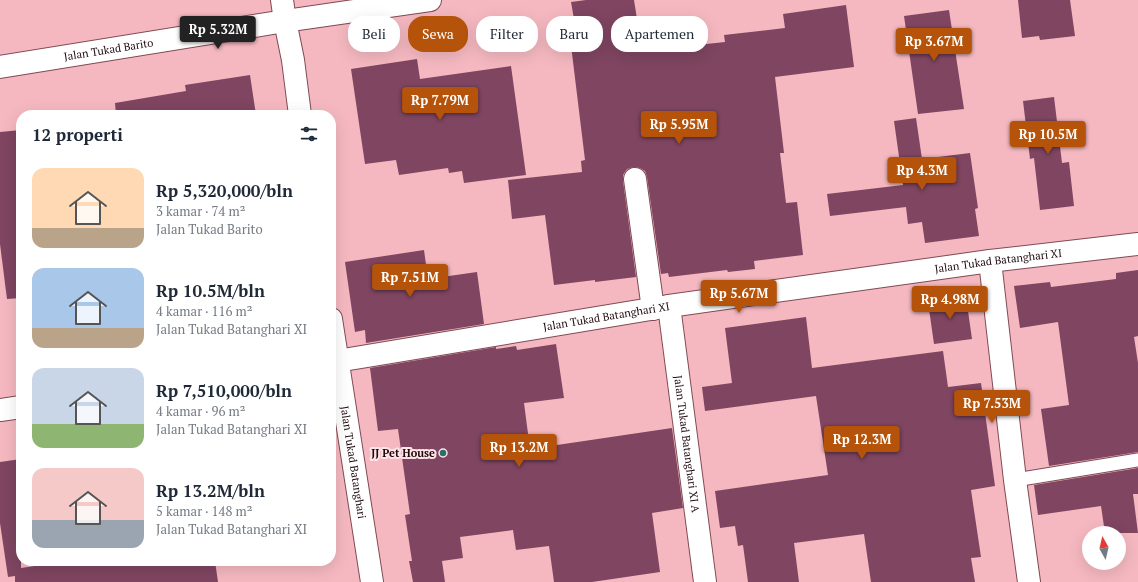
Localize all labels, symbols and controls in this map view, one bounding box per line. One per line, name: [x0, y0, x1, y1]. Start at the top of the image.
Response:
pin: Rp 5.32M: [177, 16, 259, 50]
chip: Beli: [348, 16, 400, 52]
chip: Sewa: [408, 16, 468, 52]
chip: Filter: [476, 16, 538, 52]
chip: Baru: [546, 16, 603, 52]
chip: Apartemen: [611, 16, 708, 52]
text: Rp 5.32M: [189, 20, 247, 38]
pin: Rp 3.67M: [893, 28, 975, 62]
text: Rp 3.67M: [905, 32, 963, 50]
street label: Jalan Tukad Barito: [63, 35, 154, 64]
pin: Rp 7.79M: [399, 87, 481, 121]
text: Rp 7.79M: [411, 91, 469, 109]
pin: Rp 5.95M: [638, 111, 720, 145]
text: Rp 5.95M: [650, 115, 708, 133]
pin: Rp 10.5M: [1007, 121, 1089, 155]
text: 12 properti: [32, 123, 123, 146]
icon: filters: [298, 123, 320, 145]
text: Rp 10.5M: [1019, 125, 1077, 143]
pin: Rp 4.3M: [885, 157, 959, 191]
text: Rp 4.3M: [896, 161, 948, 179]
text: Rp 5,320,000/bln: [156, 179, 293, 202]
icon: home: [64, 184, 112, 232]
text: 3 kamar · 74 m²: [156, 202, 245, 220]
text: Jalan Tukad Barito: [156, 220, 263, 238]
street label: Jalan Tukad Batanghari XI: [934, 246, 1063, 276]
pin: Rp 7.51M: [369, 264, 451, 298]
text: Rp 7.51M: [381, 268, 439, 286]
text: Rp 10.5M/bln: [156, 279, 265, 302]
pin: Rp 5.67M: [698, 280, 780, 314]
icon: home: [64, 284, 112, 332]
text: Rp 5.67M: [710, 284, 768, 302]
pin: Rp 4.98M: [909, 286, 991, 320]
text: Rp 4.98M: [921, 290, 979, 308]
street label: Jalan Tukad Batanghari XI: [542, 299, 671, 334]
text: 4 kamar · 116 m²: [156, 302, 252, 320]
text: Jalan Tukad Batanghari XI: [156, 320, 307, 338]
street label: Jalan Tukad Batanghari XI A: [671, 374, 703, 514]
text: Rp 7,510,000/bln: [156, 379, 292, 402]
icon: home: [64, 384, 112, 432]
pin: Rp 7.53M: [951, 390, 1033, 424]
text: Rp 7.53M: [963, 394, 1021, 412]
text: 4 kamar · 96 m²: [156, 402, 245, 420]
street label: Jalan Tukad Batanghari: [338, 405, 369, 520]
text: Jalan Tukad Batanghari XI: [156, 420, 307, 438]
pin: Rp 12.3M: [821, 426, 903, 460]
text: Rp 12.3M: [833, 430, 891, 448]
pin: Rp 13.2M: [478, 434, 560, 468]
text: Rp 13.2M: [490, 438, 548, 456]
place label: JJ Pet House: [371, 446, 435, 460]
marker: JJ Pet House: [438, 448, 448, 458]
text: Rp 13.2M/bln: [156, 479, 265, 502]
icon: home: [64, 484, 112, 532]
text: 5 kamar · 148 m²: [156, 502, 252, 520]
text: Jalan Tukad Batanghari XI: [156, 520, 307, 538]
north arrow: [1082, 526, 1126, 570]
map controls: [1082, 526, 1126, 570]

